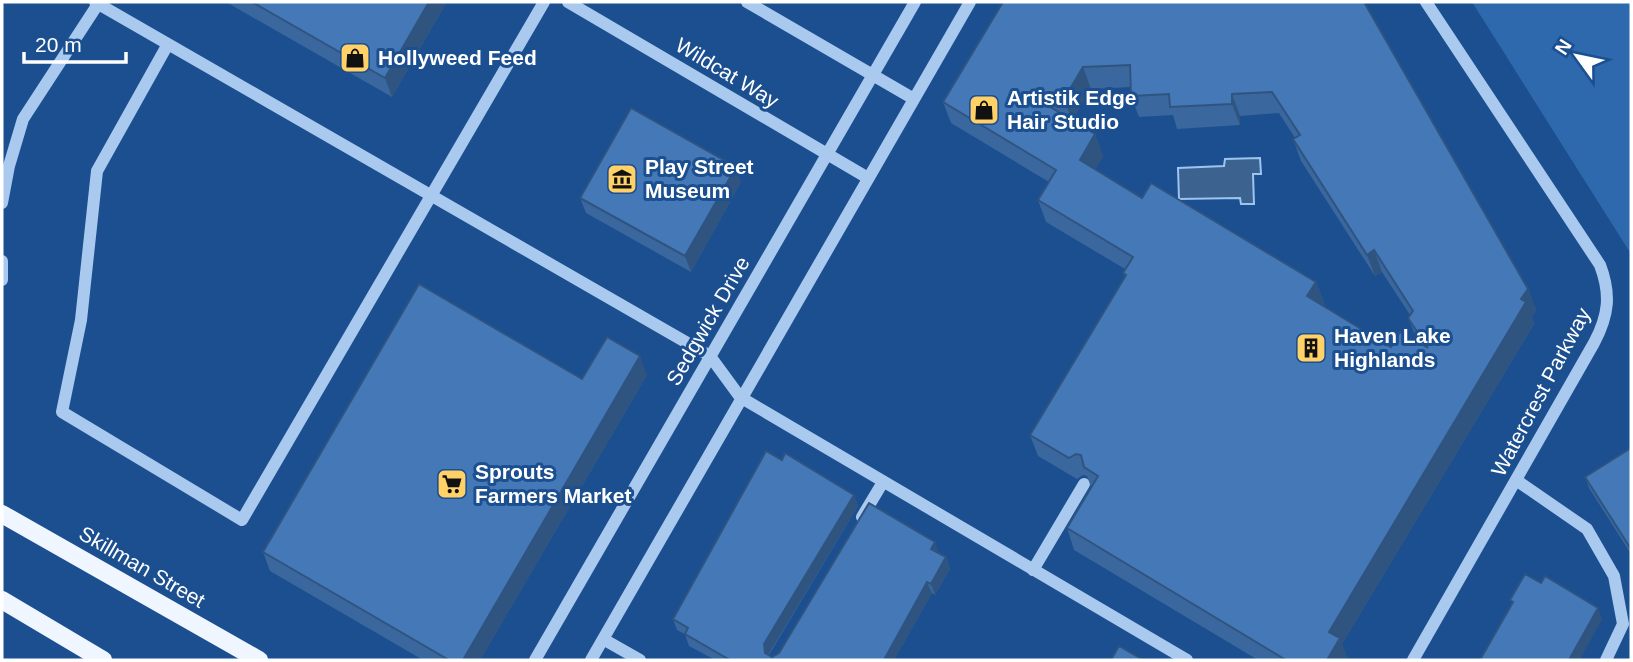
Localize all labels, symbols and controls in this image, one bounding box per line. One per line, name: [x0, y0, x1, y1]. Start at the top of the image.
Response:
scale bar: [24, 21, 126, 65]
north arrow: [1542, 21, 1612, 91]
text: 20 m: [35, 33, 82, 56]
street label: Wildcat Way: [672, 33, 783, 113]
text: N: [1551, 36, 1576, 58]
shop icon: Hollyweed Feed: [338, 41, 372, 75]
place label: Hollyweed Feed: [378, 46, 537, 69]
place label: Artistik Edge Hair Studio: [1007, 86, 1137, 133]
shop icon: Artistik Edge Hair Studio: [967, 93, 1001, 127]
place label: Play Street Museum: [645, 155, 754, 202]
museum icon: Play Street Museum: [605, 162, 639, 196]
street label: Sedgwick Drive: [661, 252, 754, 389]
street label: Watercrest Parkway: [1486, 303, 1595, 480]
place label: Haven Lake Highlands: [1334, 324, 1451, 371]
building icon: Haven Lake Highlands: [1294, 331, 1328, 365]
place label: Sprouts Farmers Market: [475, 460, 631, 507]
supermarket icon: Sprouts Farmers Market: [435, 467, 469, 501]
street label: Skillman Street: [75, 521, 209, 612]

